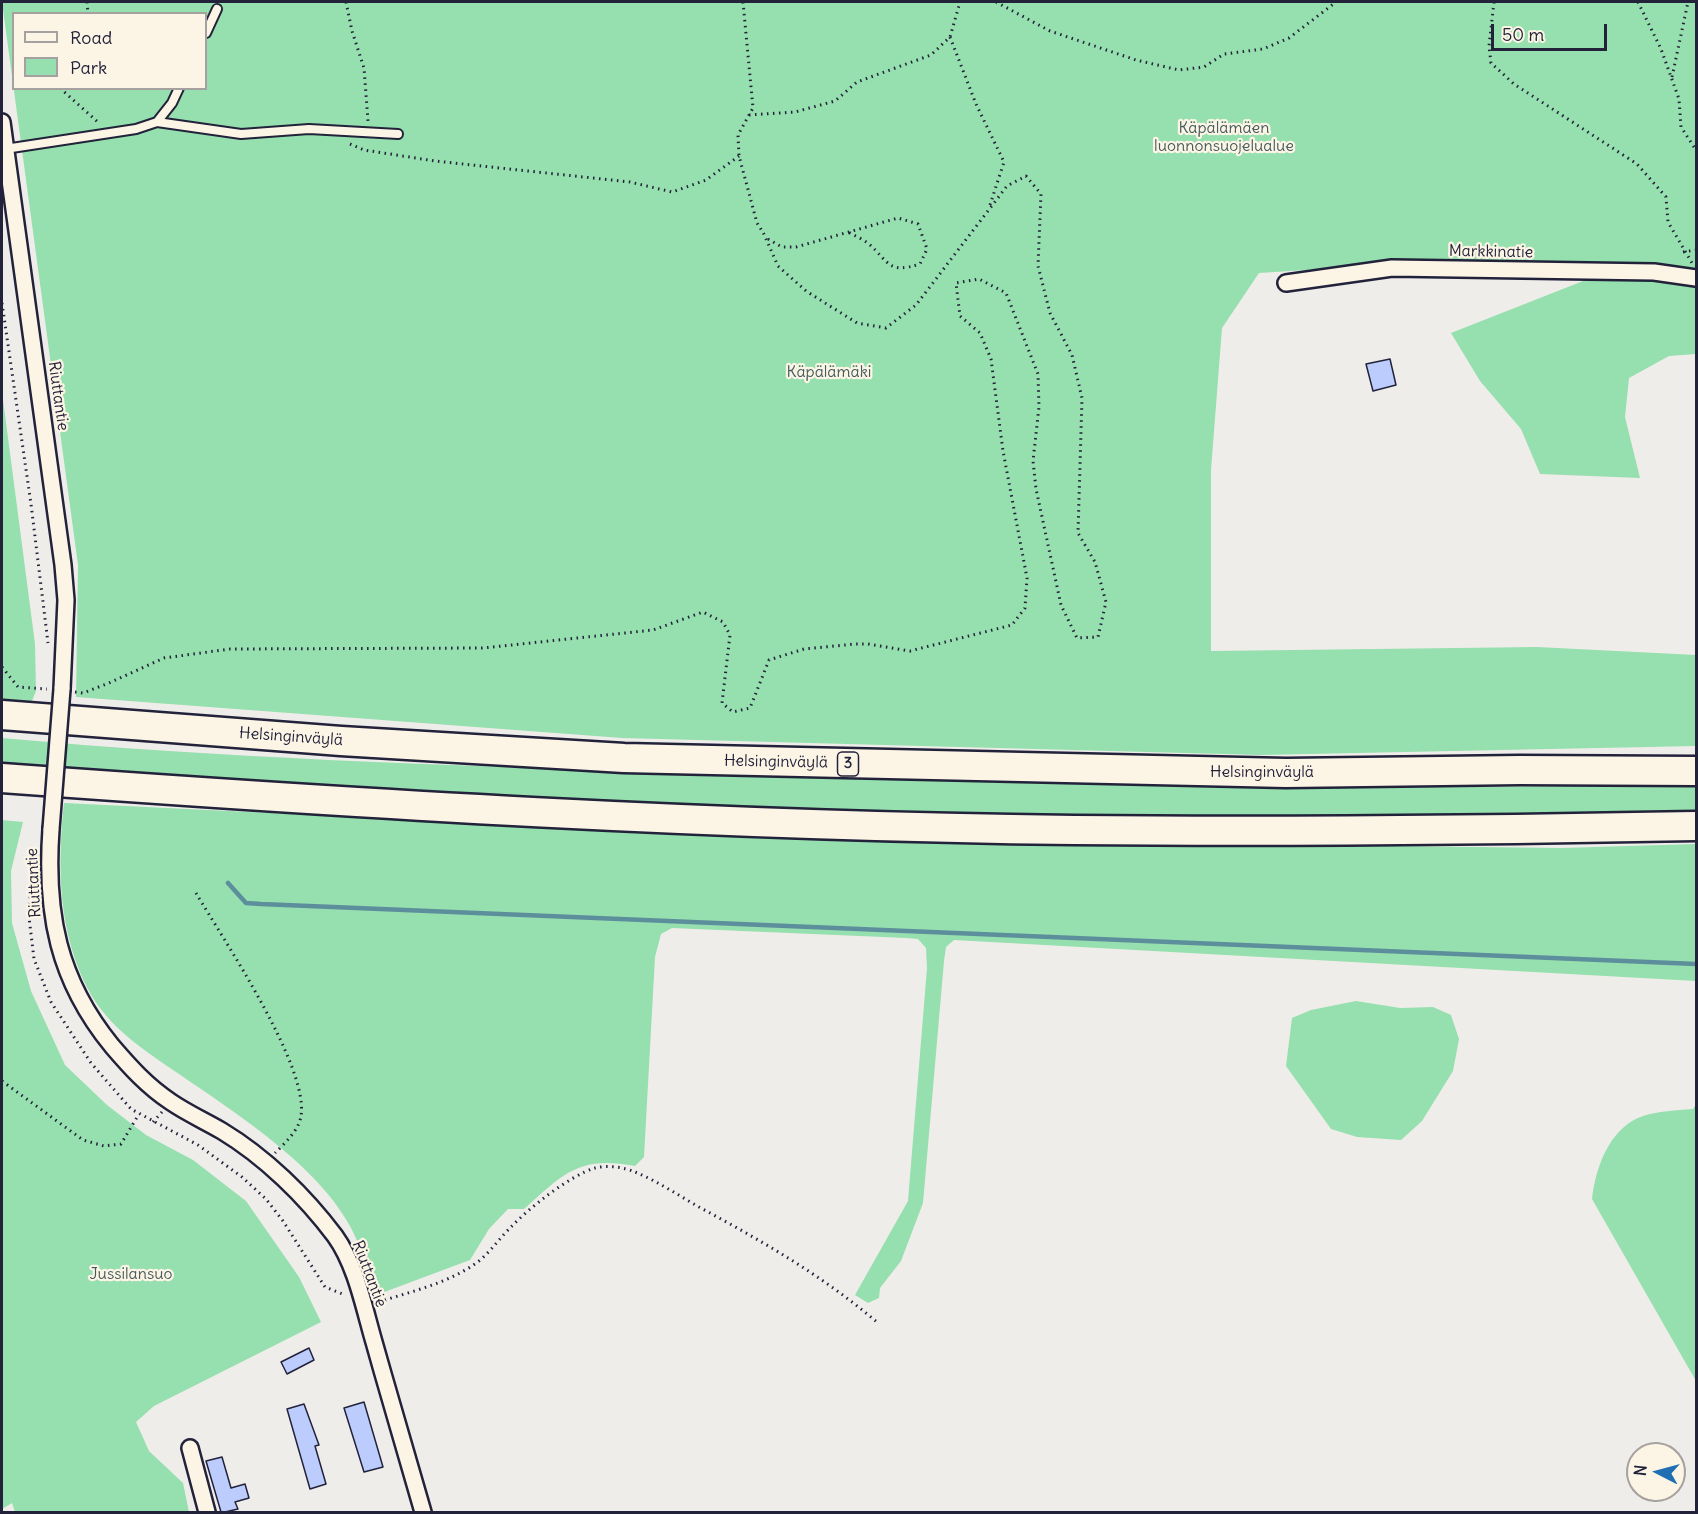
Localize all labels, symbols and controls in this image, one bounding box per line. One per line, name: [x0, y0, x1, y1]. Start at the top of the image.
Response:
legend: [12, 12, 207, 90]
scale bar: [1494, 12, 1610, 50]
text: 50 m: [1502, 23, 1544, 46]
text: Road: [70, 26, 112, 49]
text: Park: [70, 56, 107, 79]
park label: Käpälämäen luonnonsuojelualue: [1154, 118, 1294, 156]
street label: Markkinatie: [1449, 242, 1533, 262]
street label: Riuttantie: [44, 360, 72, 432]
park label: Käpälämäki: [787, 362, 871, 382]
street label: Helsinginväylä: [239, 724, 343, 750]
street label: Helsinginväylä: [724, 751, 828, 773]
road number: 3: [838, 752, 858, 776]
street label: Helsinginväylä: [1210, 762, 1314, 782]
street label: Riuttantie: [23, 848, 45, 918]
street label: Riuttantie: [348, 1238, 390, 1310]
park label: Jussilansuo: [89, 1264, 173, 1284]
north arrow: [1626, 1442, 1686, 1502]
text: N: [1630, 1464, 1651, 1477]

